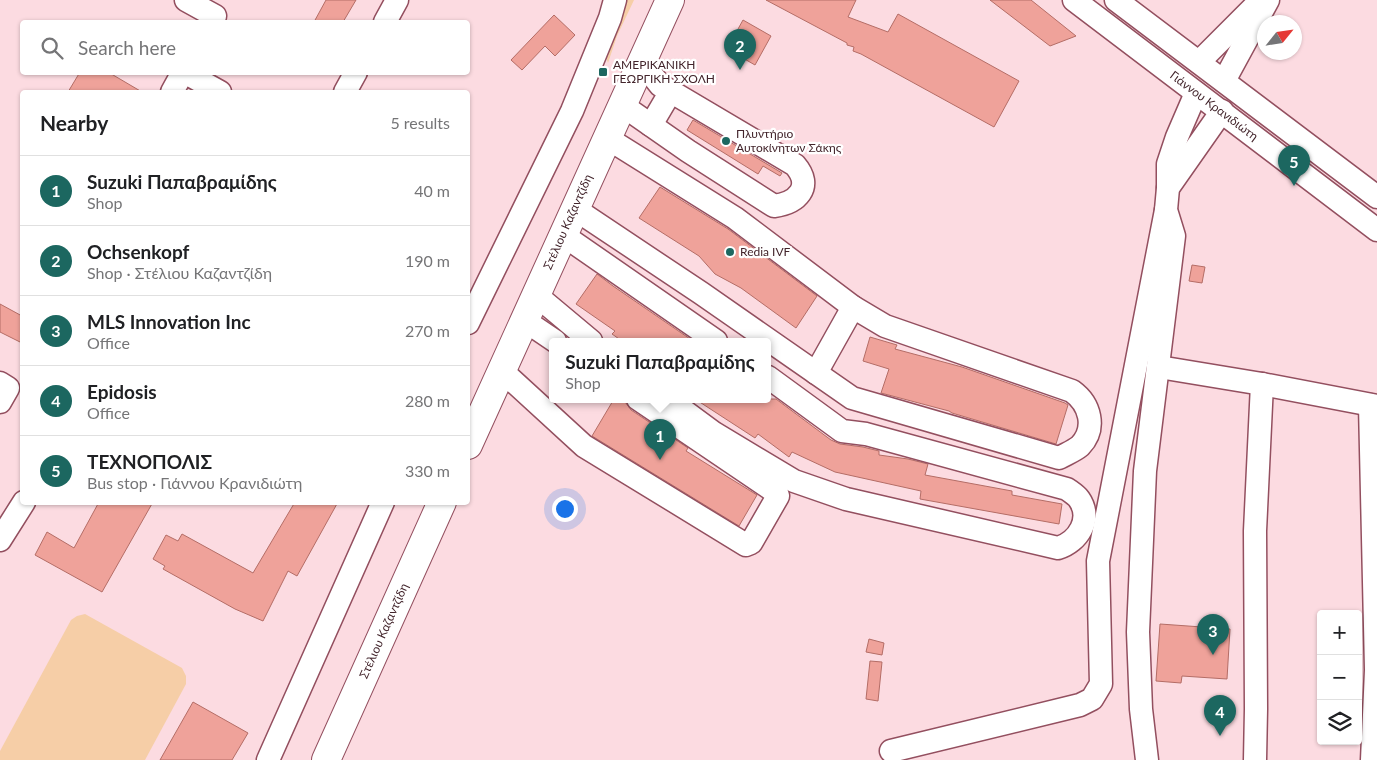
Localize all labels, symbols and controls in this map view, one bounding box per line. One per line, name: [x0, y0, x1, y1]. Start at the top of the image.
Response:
north arrow: [1257, 15, 1302, 60]
search box: [20, 20, 470, 75]
pin: 2: [724, 29, 756, 70]
icon: search: [38, 34, 66, 62]
text: Search here: [78, 36, 176, 59]
place label: ΑΜΕΡΙΚΑΝΙΚΗ ΓΕΩΡΓΙΚΗ ΣΧΟΛΗ: [613, 57, 715, 86]
marker: ΑΜΕΡΙΚΑΝΙΚΗ ΓΕΩΡΓΙΚΗ ΣΧΟΛΗ: [597, 66, 609, 78]
street label: Γιάννου Κρανιδιώτη: [1167, 68, 1261, 144]
text: Nearby: [40, 110, 108, 135]
text: 5 results: [390, 113, 450, 132]
place label: Πλυντήριο Αυτοκίνητων Σάκης: [736, 126, 842, 155]
marker: Πλυντήριο Αυτοκίνητων Σάκης: [720, 135, 732, 147]
pin: 5: [1278, 145, 1310, 186]
text: Suzuki Παπαβραμίδης: [87, 170, 277, 193]
street label: Στέλιου Καζαντζίδη: [540, 172, 595, 272]
text: 1: [51, 181, 61, 200]
text: 40 m: [414, 181, 450, 200]
text: Shop: [87, 193, 123, 212]
text: Ochsenkopf: [87, 240, 189, 263]
place label: Redia IVF: [740, 244, 791, 259]
marker: Redia IVF: [724, 246, 736, 258]
text: 2: [51, 251, 61, 270]
text: 190 m: [405, 251, 450, 270]
text: Shop · Στέλιου Καζαντζίδη: [87, 263, 272, 282]
text: MLS Innovation Inc: [87, 310, 251, 333]
text: 3: [51, 321, 61, 340]
text: 270 m: [405, 321, 450, 340]
text: Office: [87, 333, 130, 352]
popup: [549, 338, 771, 403]
text: Suzuki Παπαβραμίδης: [565, 350, 755, 373]
text: Shop: [565, 373, 601, 392]
text: Epidosis: [87, 380, 157, 403]
text: 4: [51, 391, 61, 410]
text: 280 m: [405, 391, 450, 410]
text: Office: [87, 403, 130, 422]
pin: 1: [644, 419, 676, 460]
text: ΤΕΧΝΟΠΟΛΙΣ: [87, 450, 212, 473]
text: 5: [51, 461, 61, 480]
text: 330 m: [405, 461, 450, 480]
text: Bus stop · Γιάννου Κρανιδιώτη: [87, 473, 302, 492]
your location: [552, 496, 578, 522]
street label: Στέλιου Καζαντζίδη: [356, 581, 411, 681]
map controls: [1317, 610, 1362, 745]
button: +: [1317, 610, 1362, 655]
pin: 3: [1197, 614, 1229, 655]
button: −: [1317, 655, 1362, 700]
pin: 4: [1204, 695, 1236, 736]
button: layers: [1317, 700, 1362, 745]

